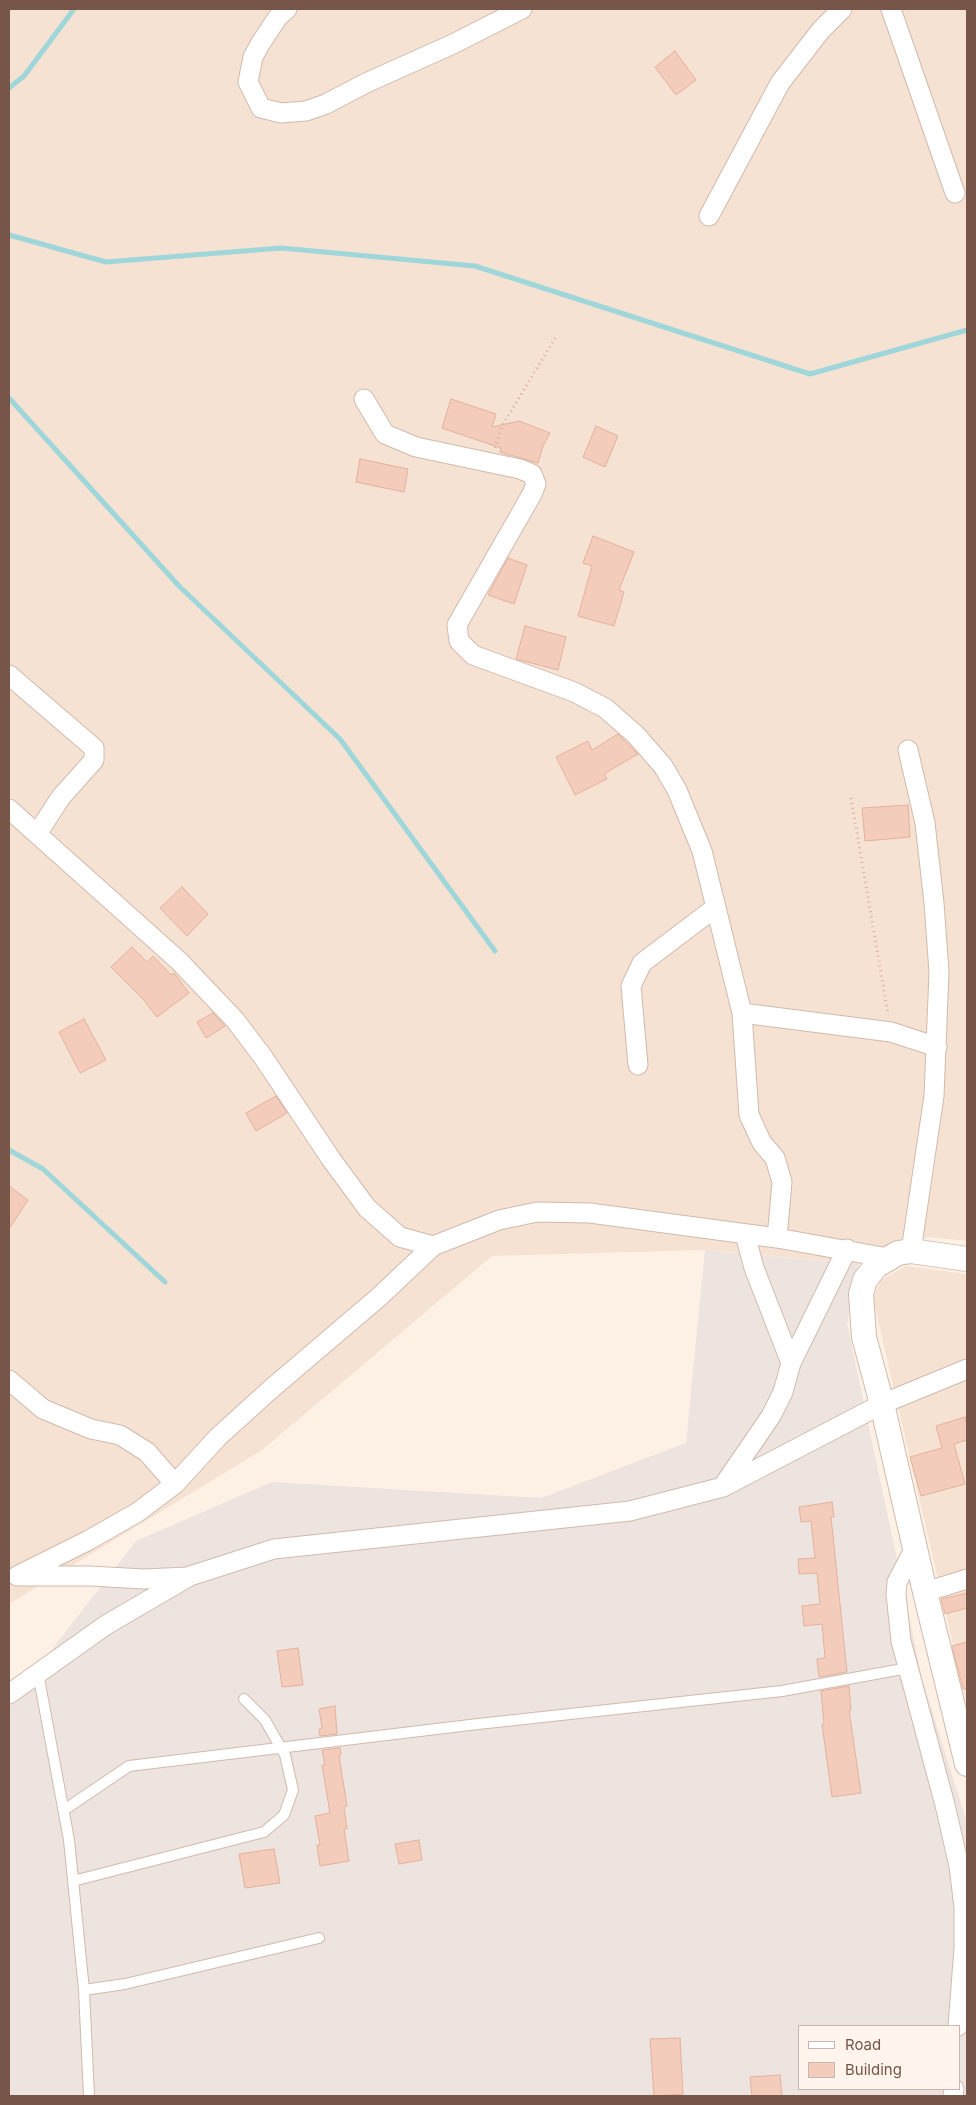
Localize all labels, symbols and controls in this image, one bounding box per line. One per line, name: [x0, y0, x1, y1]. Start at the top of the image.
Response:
legend: [798, 2025, 961, 2090]
text: Road: [845, 2035, 881, 2054]
text: Building: [845, 2060, 902, 2079]

